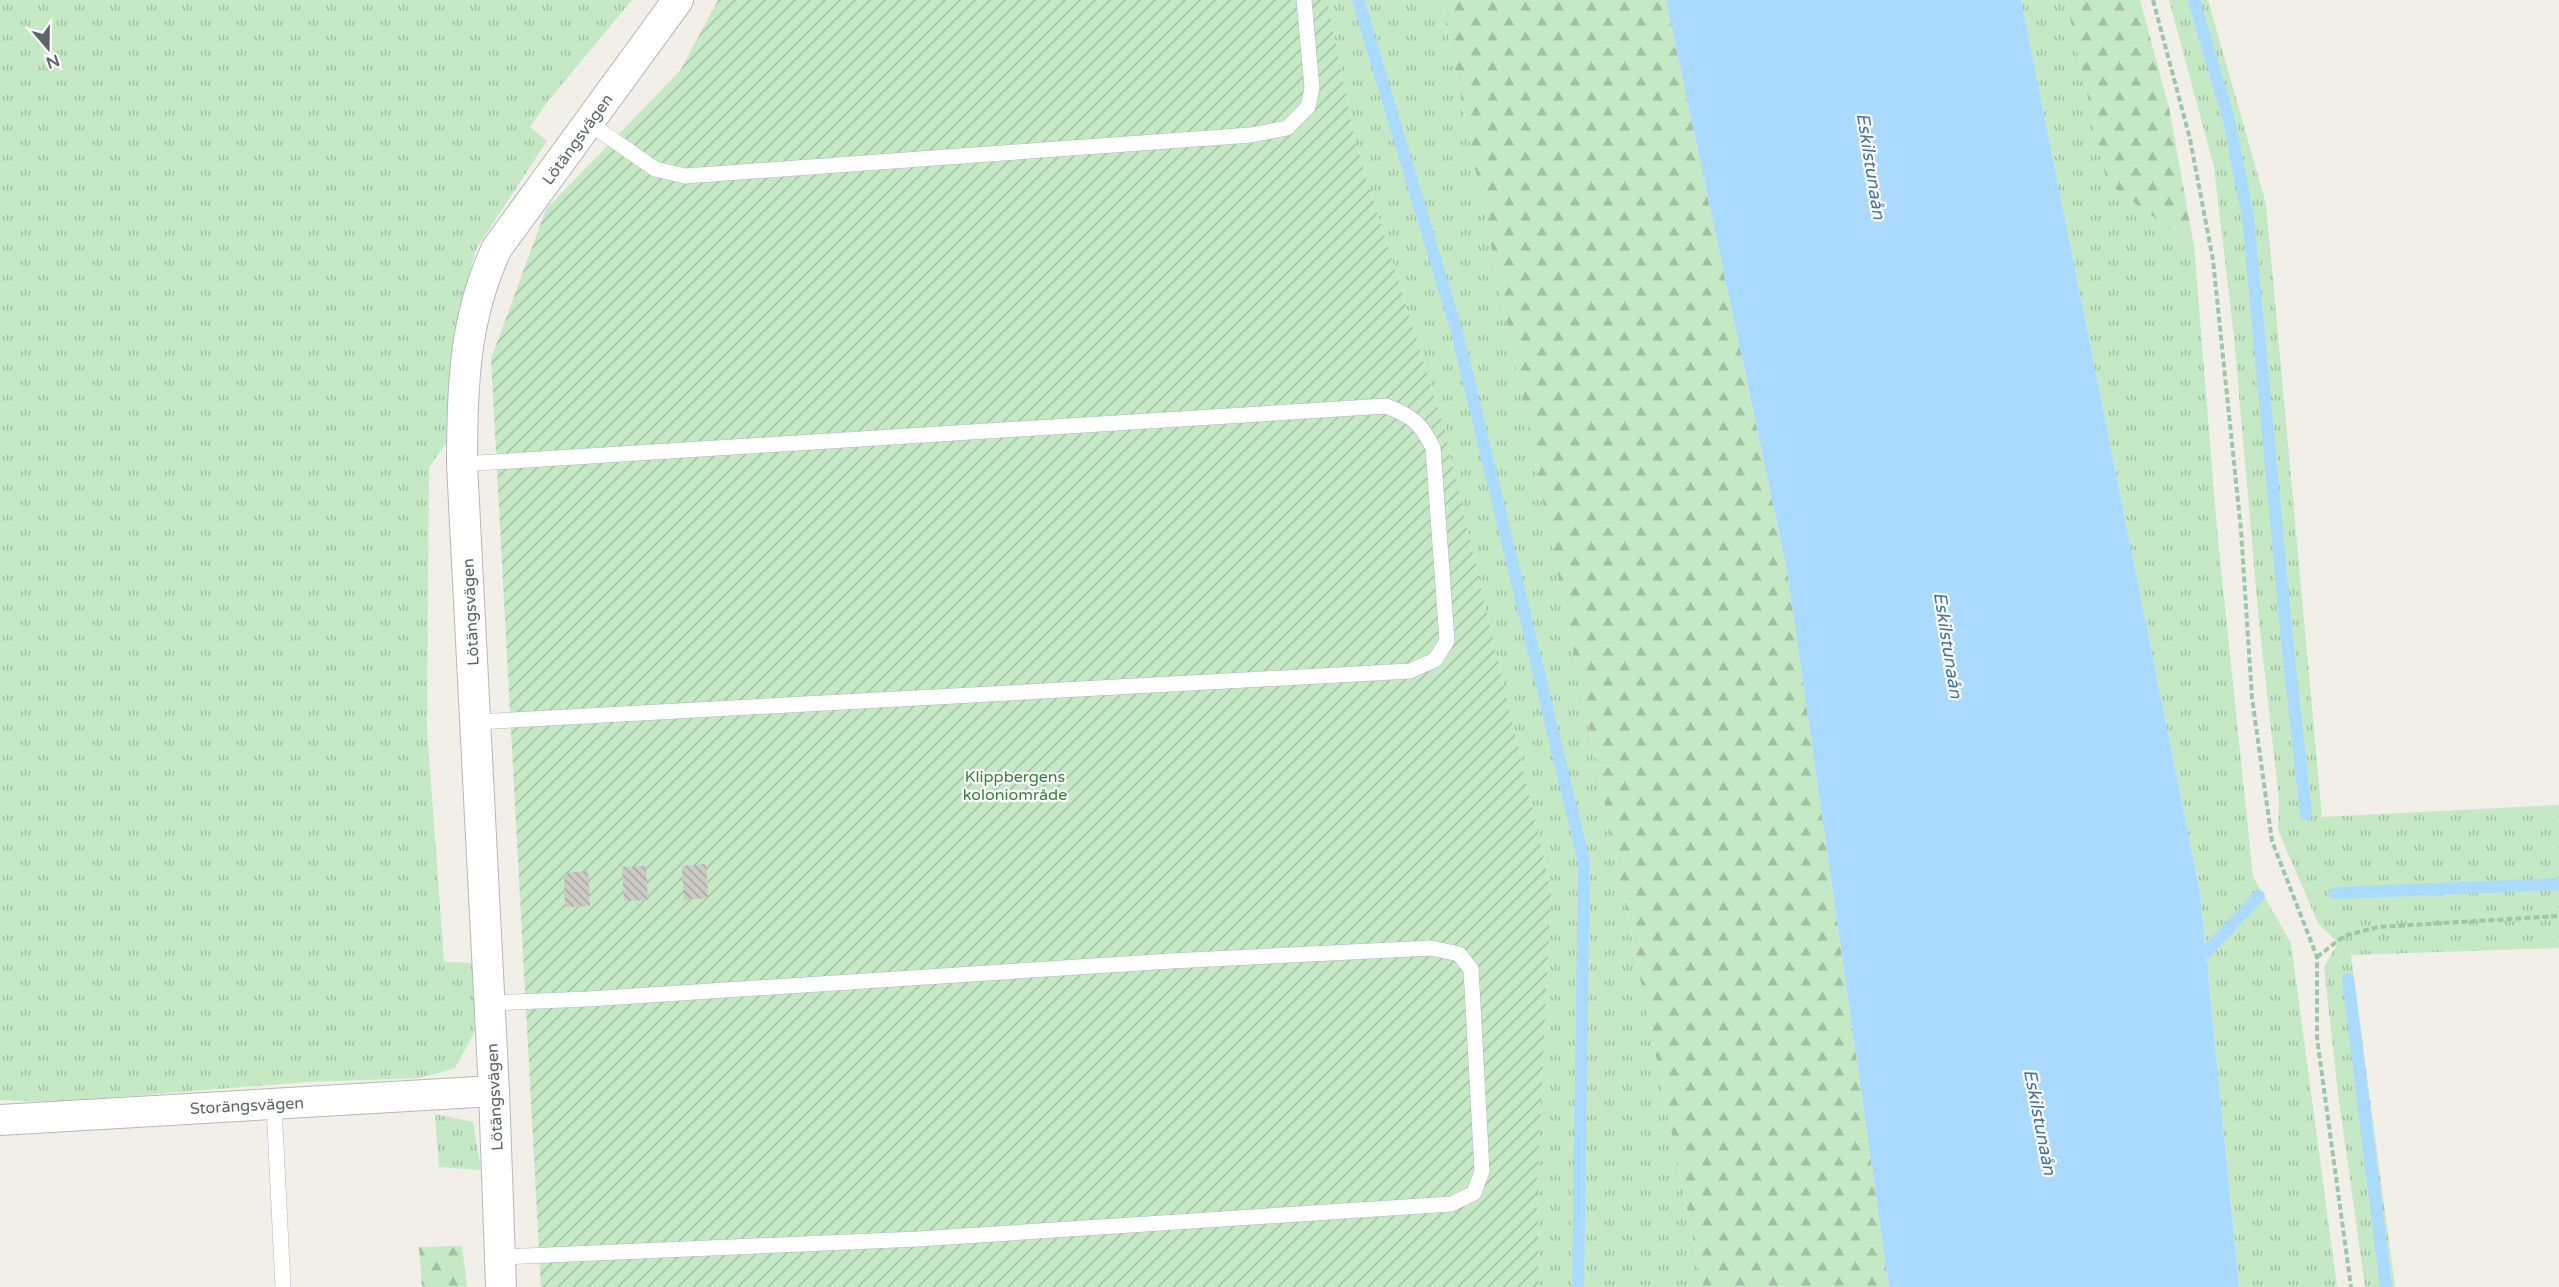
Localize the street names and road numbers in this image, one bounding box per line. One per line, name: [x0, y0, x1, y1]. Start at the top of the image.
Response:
street label: Lötängsvägen: [538, 90, 618, 189]
street label: Lötängsvägen: [458, 558, 484, 666]
street label: Lötängsvägen: [482, 1043, 508, 1151]
street label: Storängsvägen: [190, 1093, 305, 1119]

